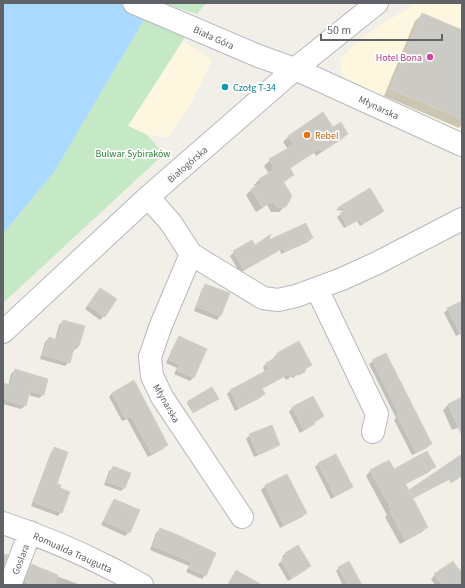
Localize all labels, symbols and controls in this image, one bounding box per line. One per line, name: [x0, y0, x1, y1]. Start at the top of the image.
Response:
scale bar: [321, 16, 442, 42]
text: 50 m: [327, 22, 351, 39]
street label: Biała Góra: [191, 23, 236, 53]
place label: Hotel Bona: [376, 51, 422, 65]
marker: Hotel Bona: [425, 52, 435, 62]
place label: Czołg T-34: [233, 81, 276, 95]
marker: Czołg T-34: [220, 82, 230, 92]
street label: Młynarska: [356, 92, 401, 123]
place label: Rebel: [315, 129, 339, 143]
marker: Rebel: [302, 130, 312, 140]
street label: Białogórska: [164, 143, 211, 186]
park label: Bulwar Sybiraków: [95, 147, 171, 161]
street label: Młynarska: [149, 381, 183, 426]
street label: Romualda Traugutta: [31, 529, 114, 577]
street label: Goslara: [9, 542, 33, 577]

